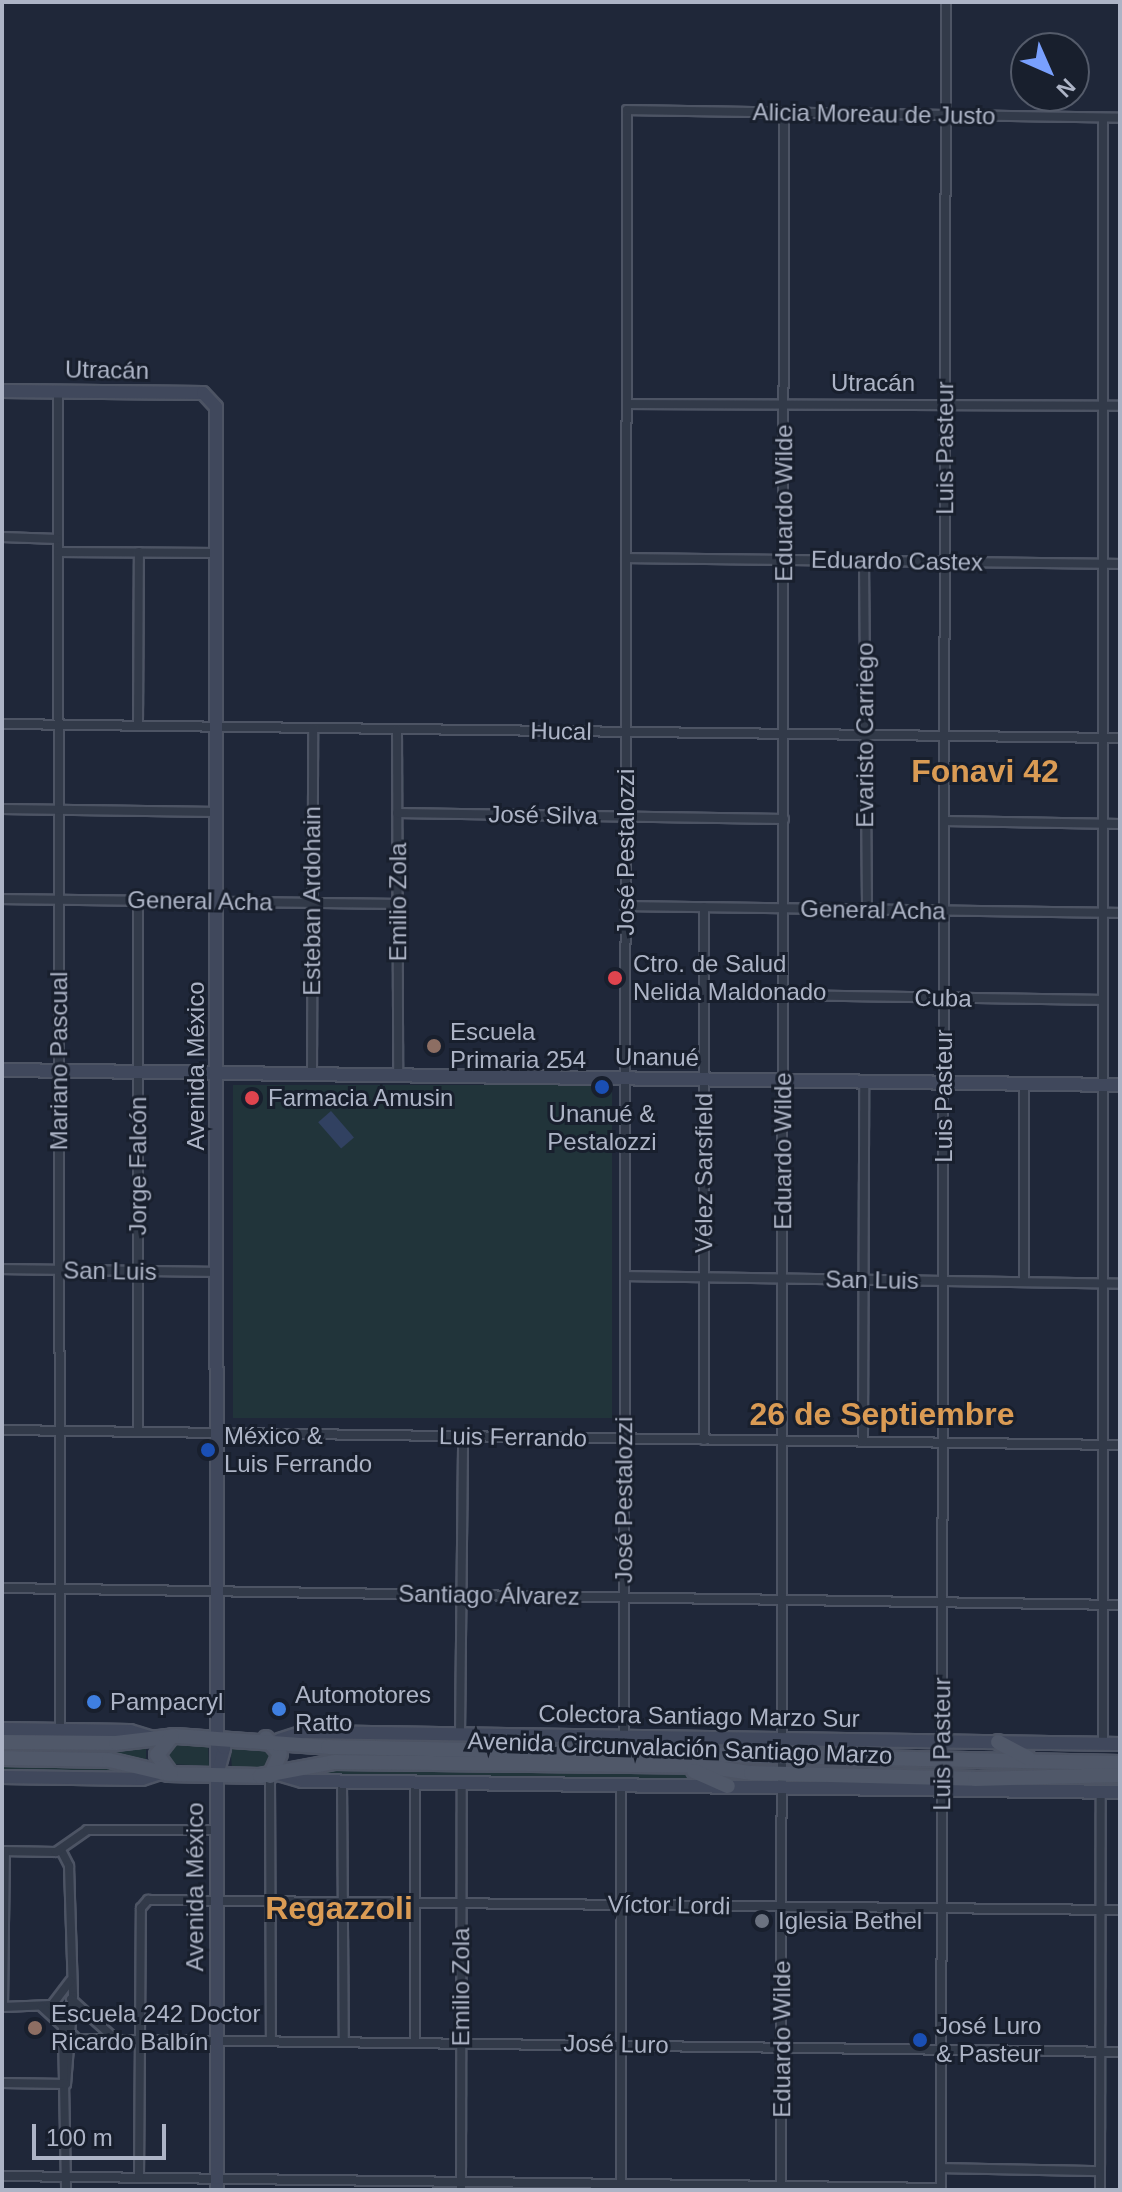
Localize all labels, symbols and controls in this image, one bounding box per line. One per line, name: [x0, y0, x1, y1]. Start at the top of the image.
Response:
north arrow: [1010, 32, 1090, 112]
text: N: [1051, 73, 1080, 102]
street label: Alicia Moreau de Justo: [752, 97, 996, 131]
street label: Utracán: [65, 355, 149, 385]
street label: Utracán: [831, 369, 915, 397]
street label: Luis Pasteur: [931, 381, 959, 515]
street label: Eduardo Wilde: [770, 424, 798, 582]
street label: Eduardo Castex: [811, 545, 983, 577]
street label: Evaristo Carriego: [851, 642, 879, 828]
street label: Hucal: [530, 716, 592, 746]
district label: Fonavi 42: [911, 752, 1059, 790]
street label: José Pestalozzi: [612, 769, 640, 935]
street label: José Silva: [488, 800, 598, 830]
street label: Esteban Ardohain: [298, 806, 326, 996]
street label: Emilio Zola: [384, 843, 412, 961]
street label: General Acha: [126, 885, 274, 917]
street label: General Acha: [799, 894, 947, 926]
place label: Ctro. de Salud Nelida Maldonado: [633, 950, 826, 1006]
marker: Ctro. de Salud Nelida Maldonado: [604, 967, 626, 989]
street label: Mariano Pascual: [45, 972, 73, 1150]
street label: Avenida México: [182, 982, 210, 1150]
street label: Cuba: [914, 983, 972, 1013]
place label: Escuela Primaria 254: [450, 1018, 586, 1074]
street label: Luis Pasteur: [930, 1029, 958, 1163]
marker: Escuela Primaria 254: [425, 1037, 443, 1055]
street label: Unanué: [615, 1042, 699, 1072]
street label: Eduardo Wilde: [769, 1072, 797, 1230]
marker: Unanué & Pestalozzi: [593, 1078, 611, 1096]
place label: Farmacia Amusin: [268, 1084, 455, 1112]
marker: Farmacia Amusin: [243, 1089, 261, 1107]
street label: Vélez Sarsfield: [690, 1093, 718, 1253]
street label: Jorge Falcón: [124, 1097, 152, 1235]
place label: Unanué & Pestalozzi: [547, 1100, 657, 1156]
street label: San Luis: [63, 1256, 157, 1286]
street label: San Luis: [825, 1265, 919, 1295]
district label: 26 de Septiembre: [750, 1395, 1014, 1433]
street label: José Pestalozzi: [610, 1417, 638, 1583]
street label: Luis Ferrando: [439, 1421, 587, 1453]
place label: México & Luis Ferrando: [224, 1422, 372, 1478]
marker: México & Luis Ferrando: [199, 1441, 217, 1459]
street label: Santiago Álvarez: [398, 1579, 580, 1611]
street label: Luis Pasteur: [928, 1677, 956, 1811]
place label: Automotores Ratto: [295, 1681, 431, 1737]
place label: Pampacryl: [110, 1688, 223, 1716]
marker: Pampacryl: [85, 1693, 103, 1711]
street label: Colectora Santiago Marzo Sur: [538, 1699, 860, 1733]
marker: Automotores Ratto: [270, 1700, 288, 1718]
street label: Avenida Circunvalación Santiago Marzo: [467, 1726, 893, 1770]
street label: Avenida México: [181, 1803, 209, 1971]
district label: Regazzoli: [265, 1889, 413, 1927]
street label: Víctor Lordi: [607, 1890, 731, 1920]
place label: Iglesia Bethel: [778, 1907, 922, 1935]
marker: Iglesia Bethel: [753, 1912, 771, 1930]
street label: Emilio Zola: [447, 1928, 475, 2046]
street label: Eduardo Wilde: [768, 1960, 796, 2118]
place label: Escuela 242 Doctor Ricardo Balbín: [51, 2000, 260, 2056]
place label: José Luro & Pasteur: [936, 2012, 1041, 2068]
marker: Escuela 242 Doctor Ricardo Balbín: [26, 2019, 44, 2037]
street label: José Luro: [563, 2029, 669, 2059]
marker: José Luro & Pasteur: [911, 2031, 929, 2049]
scale bar: [36, 2108, 170, 2158]
text: 100 m: [46, 2124, 113, 2151]

